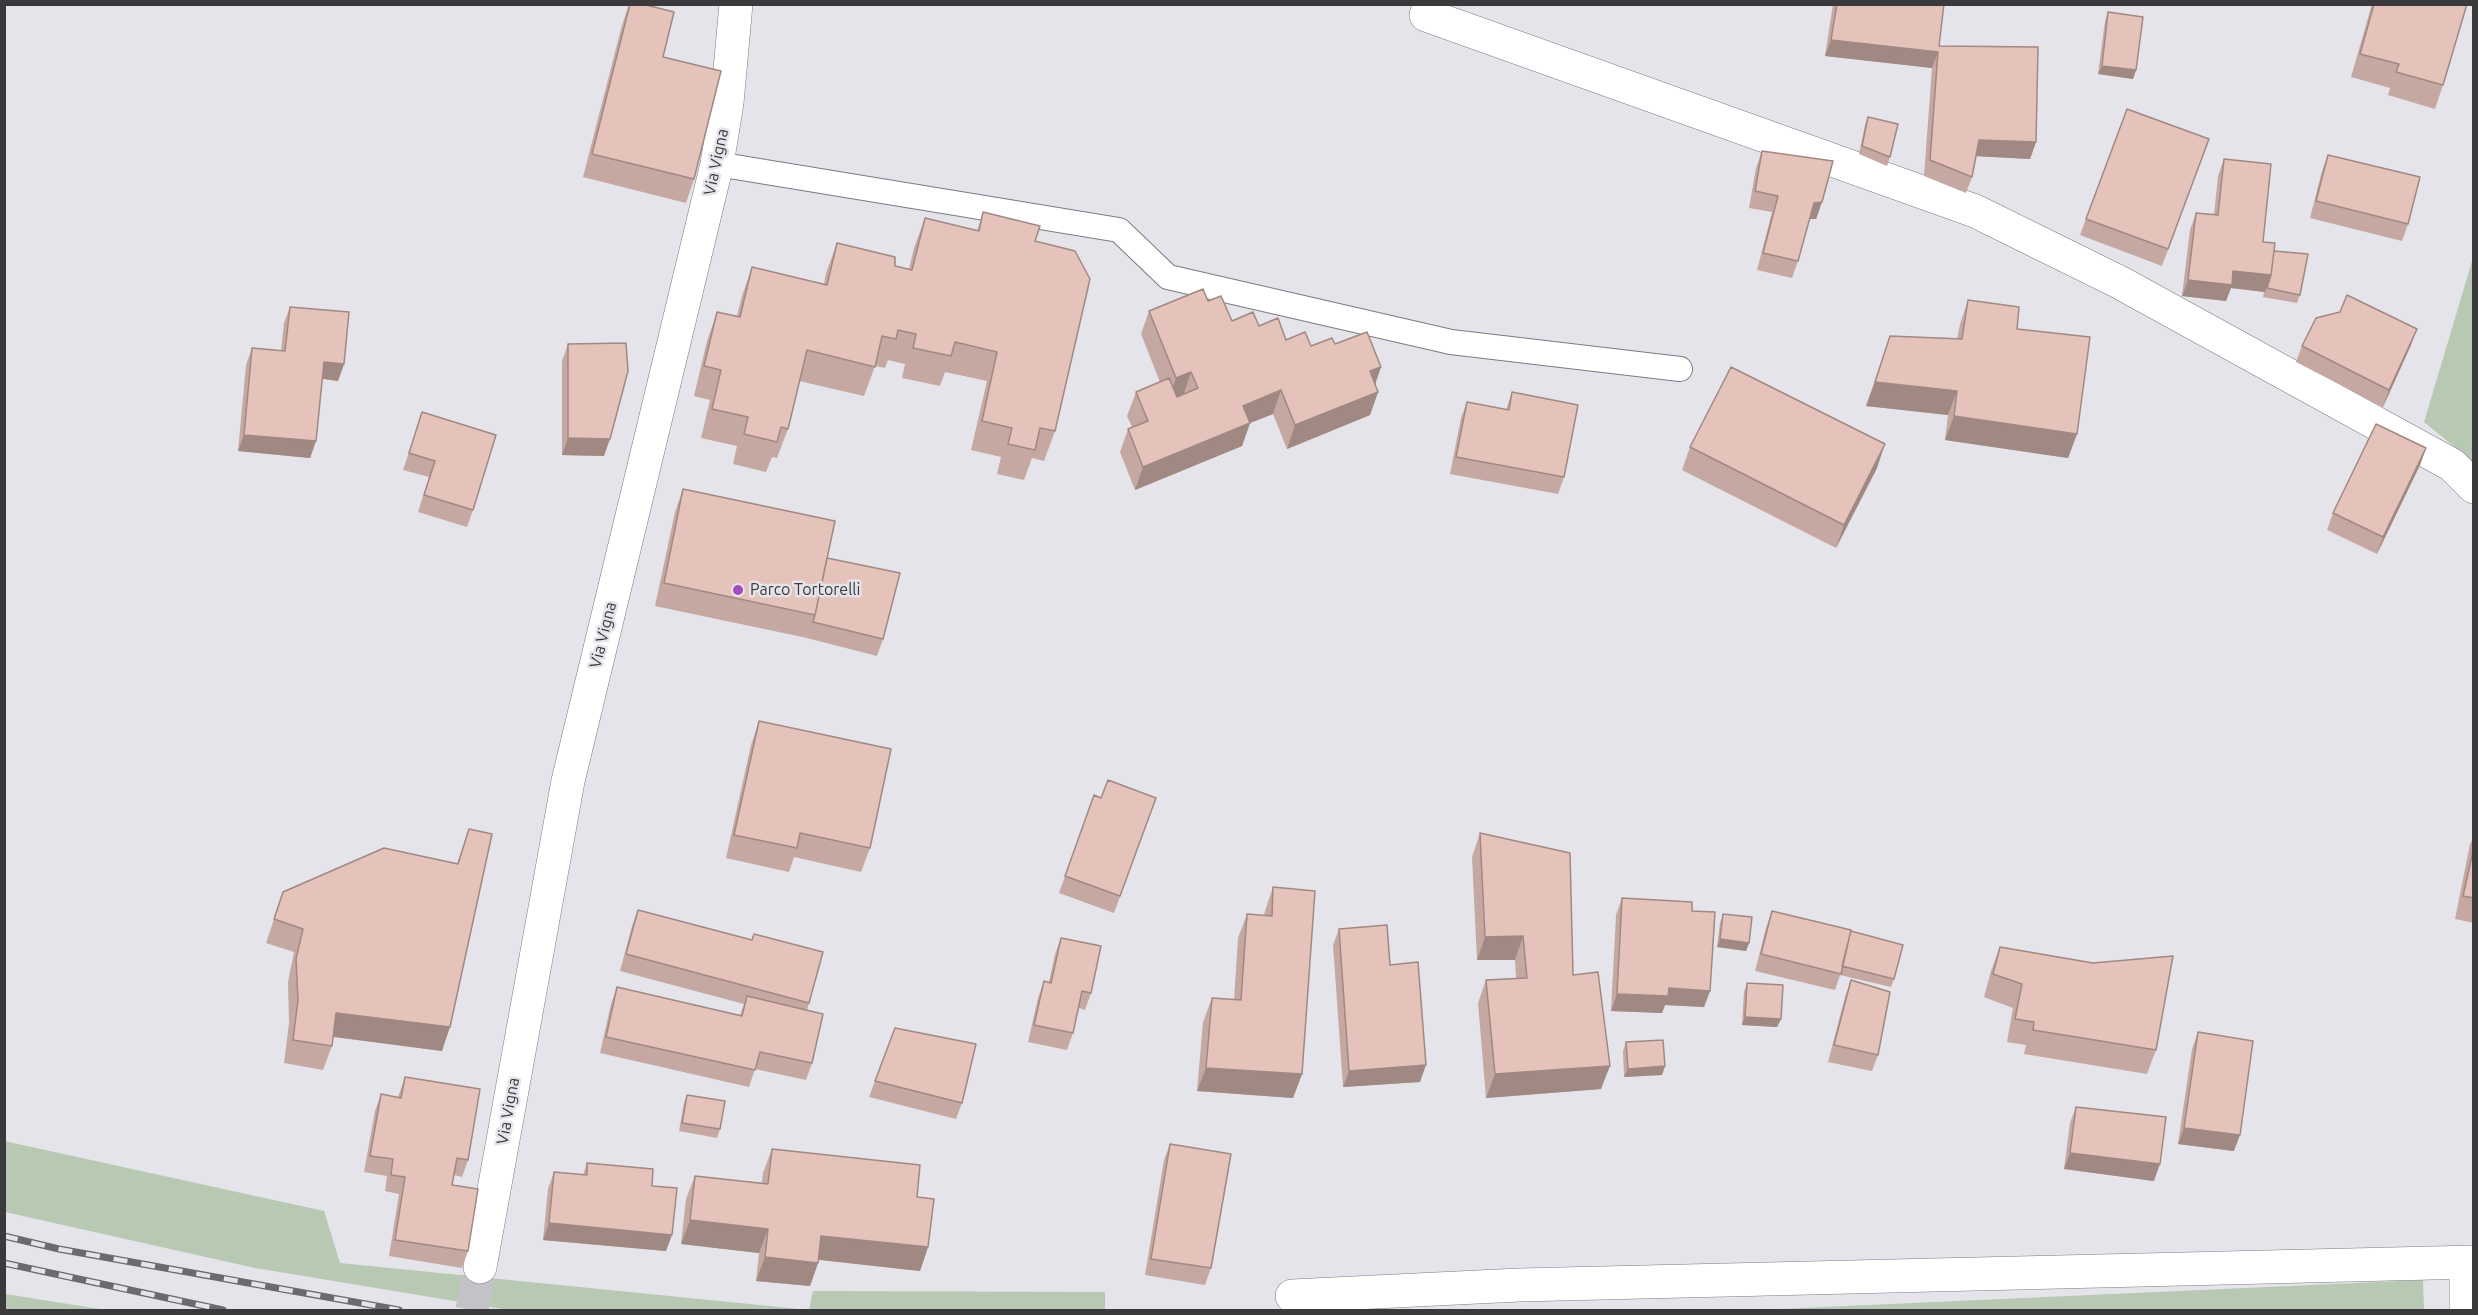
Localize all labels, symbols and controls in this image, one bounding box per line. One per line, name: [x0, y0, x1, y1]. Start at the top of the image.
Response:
street label: Via Vigna: [700, 127, 732, 197]
place label: Parco Tortorelli: [750, 580, 860, 600]
marker: Parco Tortorelli: [731, 583, 745, 597]
street label: Via Vigna: [586, 600, 620, 670]
street label: Via Vigna: [493, 1076, 523, 1146]

